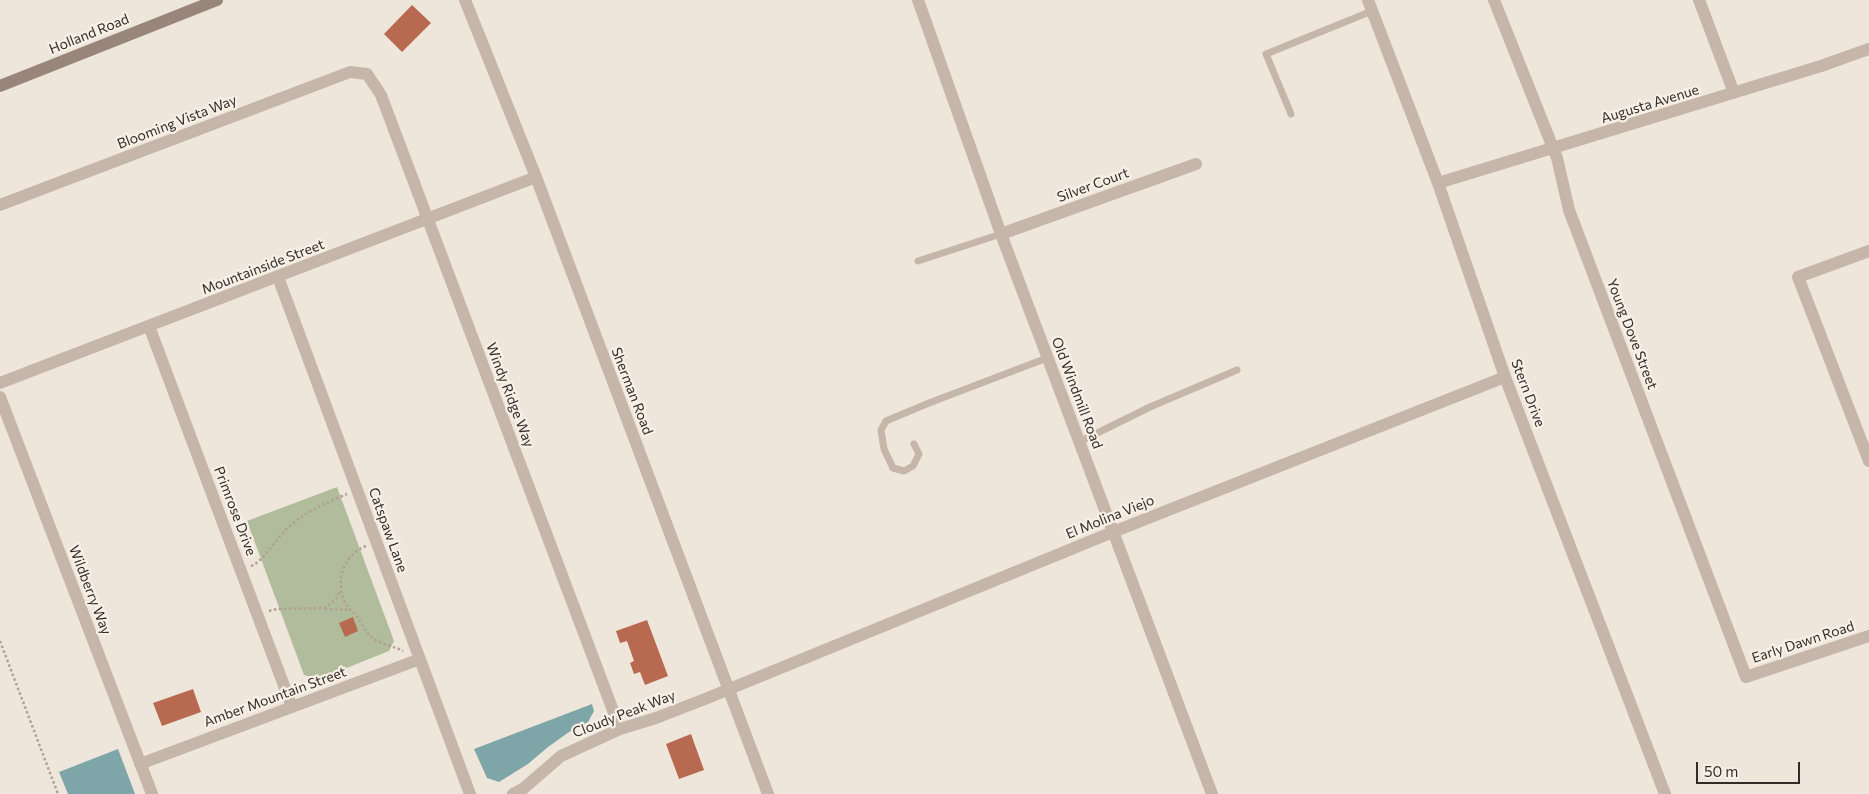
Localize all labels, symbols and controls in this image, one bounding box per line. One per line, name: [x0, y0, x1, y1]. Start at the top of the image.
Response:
street label: Holland Road: [47, 10, 131, 58]
street label: Augusta Avenue: [1599, 81, 1701, 127]
street label: Blooming Vista Way: [115, 91, 239, 153]
street label: Silver Court: [1055, 164, 1131, 206]
street label: Mountainside Street: [199, 236, 327, 298]
street label: Young Dove Street: [1603, 276, 1661, 392]
street label: Old Windmill Road: [1048, 335, 1106, 451]
street label: Windy Ridge Way: [482, 340, 538, 450]
street label: Sherman Road: [608, 345, 656, 437]
street label: Stern Drive: [1507, 357, 1549, 429]
street label: Primrose Drive: [210, 464, 260, 558]
street label: Catspaw Lane: [365, 485, 411, 575]
street label: El Molina Viejo: [1063, 492, 1157, 542]
street label: Wildberry Way: [65, 543, 115, 637]
street label: Early Dawn Road: [1750, 618, 1856, 666]
street label: Amber Mountain Street: [201, 663, 349, 731]
street label: Cloudy Peak Way: [570, 687, 678, 741]
scale bar: [1699, 752, 1803, 784]
text: 50 m: [1704, 762, 1738, 780]

